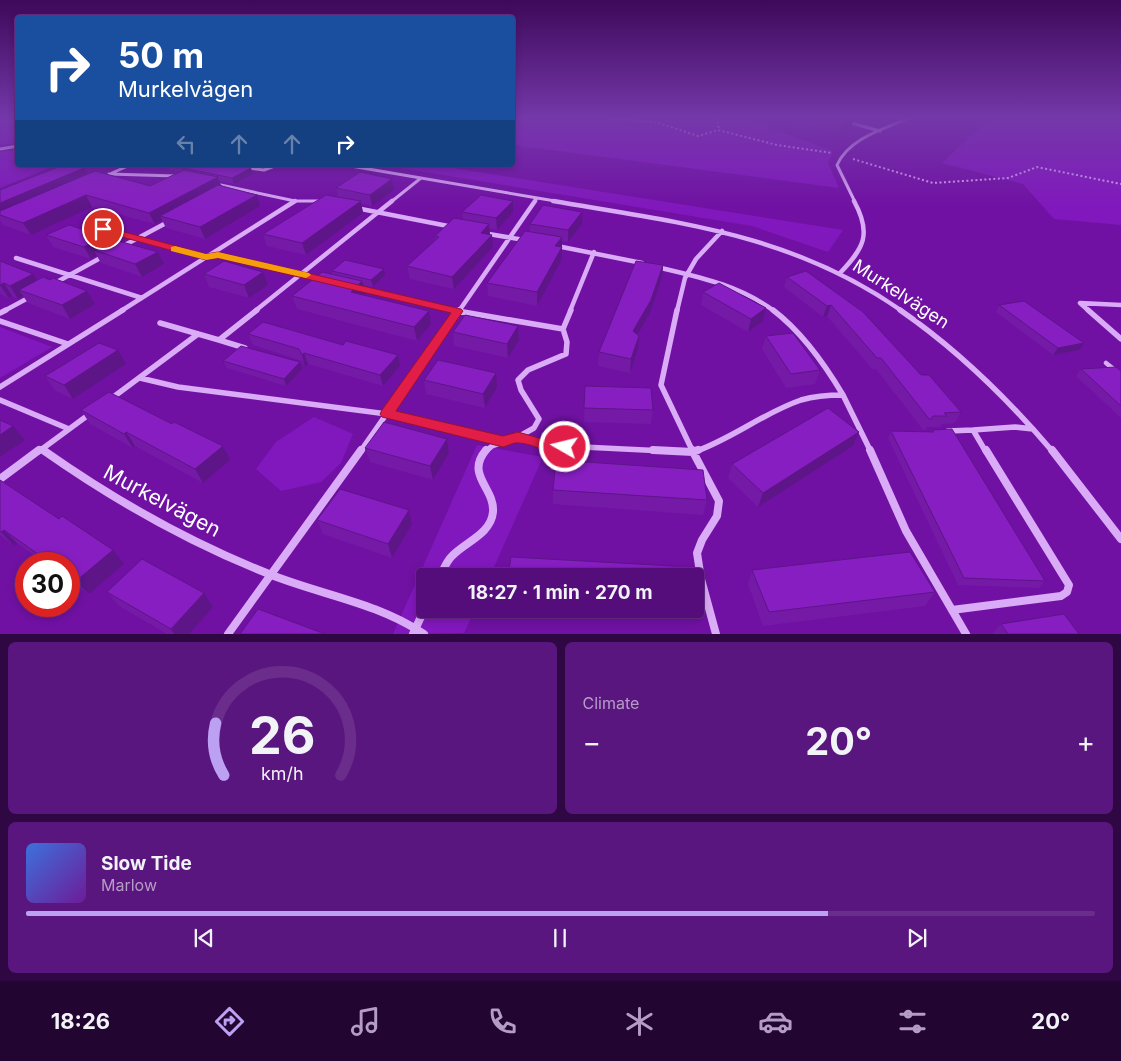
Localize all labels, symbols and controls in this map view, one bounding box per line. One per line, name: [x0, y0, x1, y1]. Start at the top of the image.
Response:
text: 50 m: [118, 34, 204, 76]
icon: right: [35, 35, 100, 100]
text: Murkelvägen: [118, 76, 253, 102]
icon: left: [172, 130, 200, 158]
icon: ahead: [225, 130, 253, 158]
icon: ahead: [278, 130, 306, 158]
icon: right: [331, 130, 359, 158]
pin: [82, 208, 124, 250]
icon: arrive: [89, 215, 117, 243]
street label: Murkelvägen: [849, 255, 953, 333]
position arrow: [538, 420, 590, 472]
street label: Murkelvägen: [99, 459, 225, 542]
speed limit sign: 30: [15, 552, 80, 617]
text: 18:27 · 1 min · 270 m: [468, 581, 653, 604]
text: Climate: [583, 693, 639, 713]
text: 26: [249, 704, 316, 767]
text: 20°: [805, 718, 872, 764]
text: −: [583, 725, 601, 759]
text: +: [1076, 725, 1095, 759]
text: km/h: [261, 763, 303, 784]
text: Slow Tide: [101, 852, 192, 875]
text: Marlow: [101, 875, 157, 895]
icon: previous: [190, 924, 218, 952]
icon: pause: [546, 924, 574, 952]
icon: next: [903, 924, 931, 952]
icon: directions: [212, 1004, 247, 1039]
icon: music: [348, 1004, 383, 1039]
icon: phone: [485, 1004, 520, 1039]
icon: climate: [622, 1004, 657, 1039]
icon: car: [758, 1004, 793, 1039]
icon: filters: [895, 1004, 930, 1039]
text: 18:26: [51, 1008, 110, 1034]
text: 20°: [1031, 1008, 1070, 1034]

